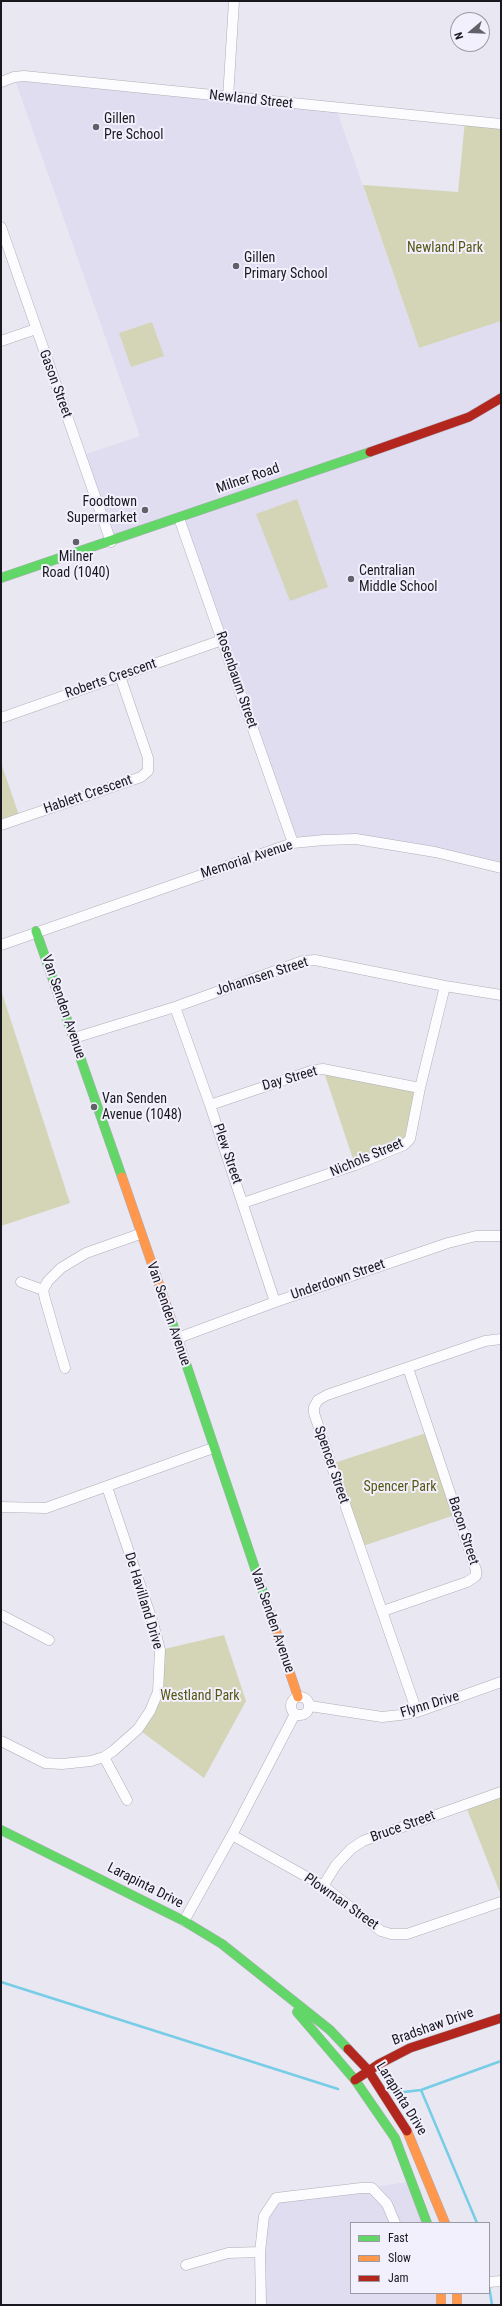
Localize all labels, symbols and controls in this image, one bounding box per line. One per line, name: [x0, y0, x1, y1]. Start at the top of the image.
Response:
north arrow: [450, 12, 490, 52]
text: N: [452, 30, 466, 41]
street label: Newland Street: [208, 87, 294, 113]
place label: Gillen Pre School: [104, 111, 163, 144]
marker: Gillen Pre School: [91, 122, 101, 132]
park label: Newland Park: [407, 240, 483, 256]
place label: Gillen Primary School: [244, 250, 328, 282]
marker: Gillen Primary School: [231, 261, 241, 271]
street label: Gason Street: [35, 348, 75, 420]
street label: Milner Road: [214, 460, 282, 498]
place label: Foodtown Supermarket: [67, 494, 137, 526]
marker: Foodtown Supermarket: [140, 505, 150, 515]
marker: Milner Road (1040): [71, 537, 81, 547]
place label: Milner Road (1040): [42, 549, 110, 582]
place label: Centralian Middle School: [359, 563, 437, 596]
marker: Centralian Middle School: [346, 574, 356, 584]
street label: Rosenbaum Street: [212, 629, 260, 731]
street label: Roberts Crescent: [63, 656, 159, 702]
street label: Hablett Crescent: [42, 772, 134, 818]
street label: Memorial Avenue: [199, 837, 295, 883]
street label: Van Senden Avenue: [37, 953, 89, 1061]
street label: Johannsen Street: [213, 954, 311, 1000]
street label: Day Street: [261, 1063, 319, 1095]
place label: Van Senden Avenue (1048): [102, 1091, 182, 1124]
marker: Van Senden Avenue (1048): [89, 1102, 99, 1112]
street label: Plew Street: [209, 1122, 245, 1186]
street label: Nichols Street: [328, 1135, 406, 1181]
street label: Underdown Street: [289, 1256, 387, 1304]
street label: Van Senden Avenue: [142, 1260, 194, 1368]
street label: Spencer Street: [310, 1424, 352, 1506]
park label: Spencer Park: [364, 1479, 436, 1495]
street label: Bacon Street: [444, 1495, 482, 1567]
street label: De Havilland Drive: [120, 1551, 166, 1651]
street label: Van Senden Avenue: [246, 1567, 298, 1675]
park label: Westland Park: [160, 1688, 240, 1704]
street label: Flynn Drive: [399, 1688, 461, 1722]
street label: Bruce Street: [368, 1808, 438, 1846]
street label: Larapinta Drive: [104, 1860, 186, 1912]
street label: Plowman Street: [300, 1870, 382, 1934]
street label: Bradshaw Drive: [390, 2005, 476, 2049]
street label: Larapinta Drive: [372, 2059, 430, 2139]
legend: [350, 2222, 490, 2294]
text: Fast: [388, 2231, 408, 2245]
text: Slow: [388, 2251, 411, 2265]
text: Jam: [388, 2271, 409, 2285]

